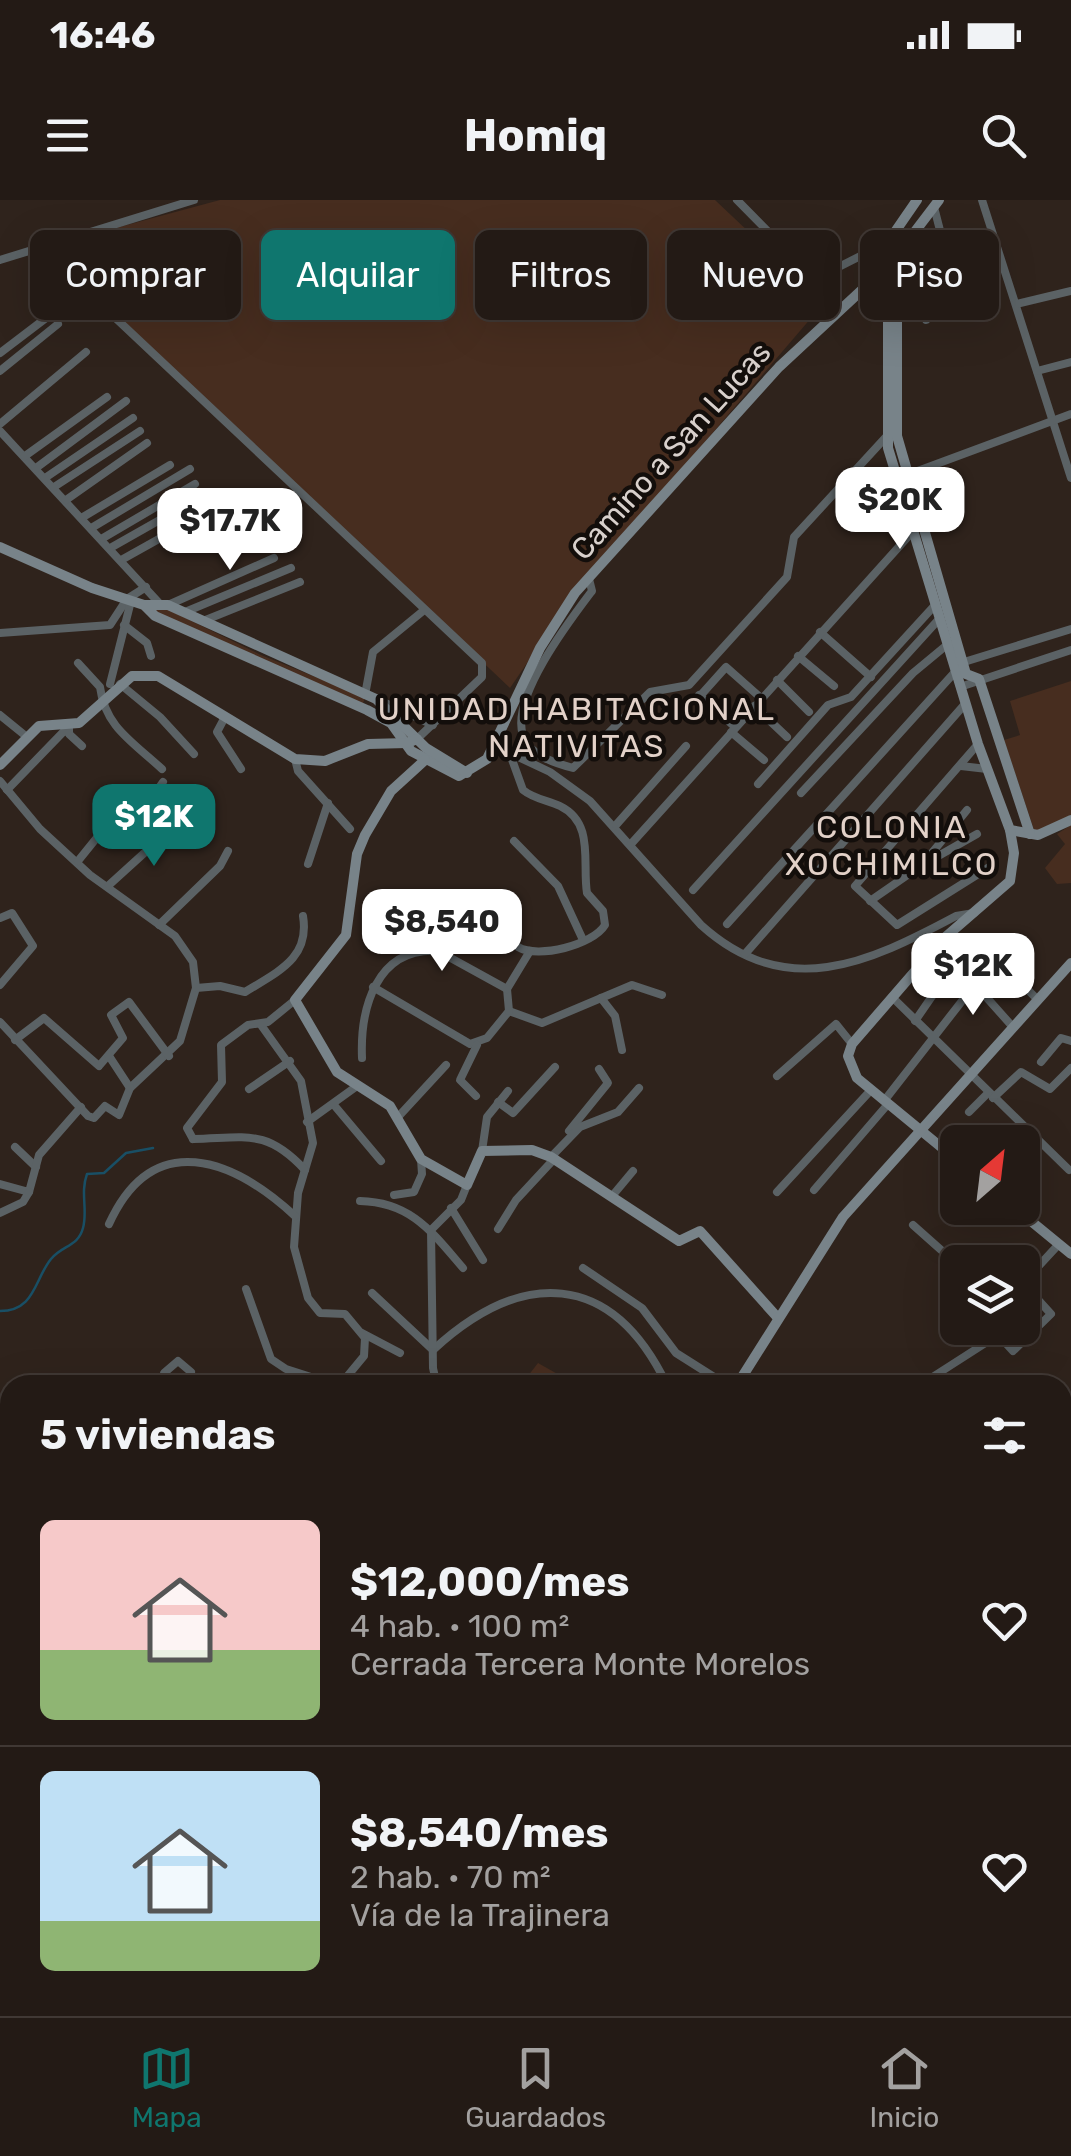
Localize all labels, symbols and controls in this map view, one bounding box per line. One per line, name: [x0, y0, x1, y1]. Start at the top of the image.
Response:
text: 16:46: [50, 12, 155, 58]
icon: menu: [40, 108, 95, 163]
icon: search: [976, 108, 1031, 163]
text: Homiq: [464, 109, 607, 162]
chip: Comprar: [30, 230, 241, 320]
chip: Alquilar: [261, 230, 455, 320]
chip: Filtros: [475, 230, 647, 320]
chip: Nuevo: [667, 230, 840, 320]
chip: Piso: [860, 230, 999, 320]
street label: Camino a San Lucas: [564, 335, 778, 567]
pin: $20K: [841, 467, 959, 552]
text: $20K: [857, 480, 943, 518]
pin: $17.7K: [149, 488, 311, 573]
text: $17.7K: [179, 501, 281, 539]
district label: UNIDAD HABITACIONAL NATIVITAS: [378, 690, 776, 765]
pin: $12K: [95, 784, 213, 869]
text: $12K: [114, 797, 194, 835]
district label: COLONIA XOCHIMILCO: [785, 808, 999, 883]
pin: $8,540: [361, 889, 523, 974]
text: $8,540: [384, 902, 500, 940]
pin: $12K: [914, 933, 1032, 1018]
text: $12K: [933, 946, 1013, 984]
north arrow: [940, 1125, 1040, 1225]
map controls: [940, 1125, 1040, 1345]
button: layers: [940, 1245, 1040, 1345]
icon: filters: [977, 1408, 1032, 1463]
text: 5 viviendas: [40, 1410, 276, 1460]
text: $12,000/mes: [350, 1557, 630, 1607]
icon: home: [120, 1560, 240, 1680]
icon: heart: [977, 1593, 1032, 1648]
text: 4 hab. · 100 m²: [350, 1607, 569, 1645]
text: Cerrada Tercera Monte Morelos: [350, 1645, 810, 1683]
text: $8,540/mes: [350, 1808, 609, 1858]
icon: home: [120, 1811, 240, 1931]
icon: heart: [977, 1844, 1032, 1899]
text: 2 hab. · 70 m²: [350, 1858, 551, 1896]
text: Vía de la Trajinera: [350, 1896, 610, 1934]
tab: Mapa: [132, 2041, 202, 2134]
tab: Guardados: [465, 2041, 606, 2134]
tab: Inicio: [870, 2041, 939, 2134]

